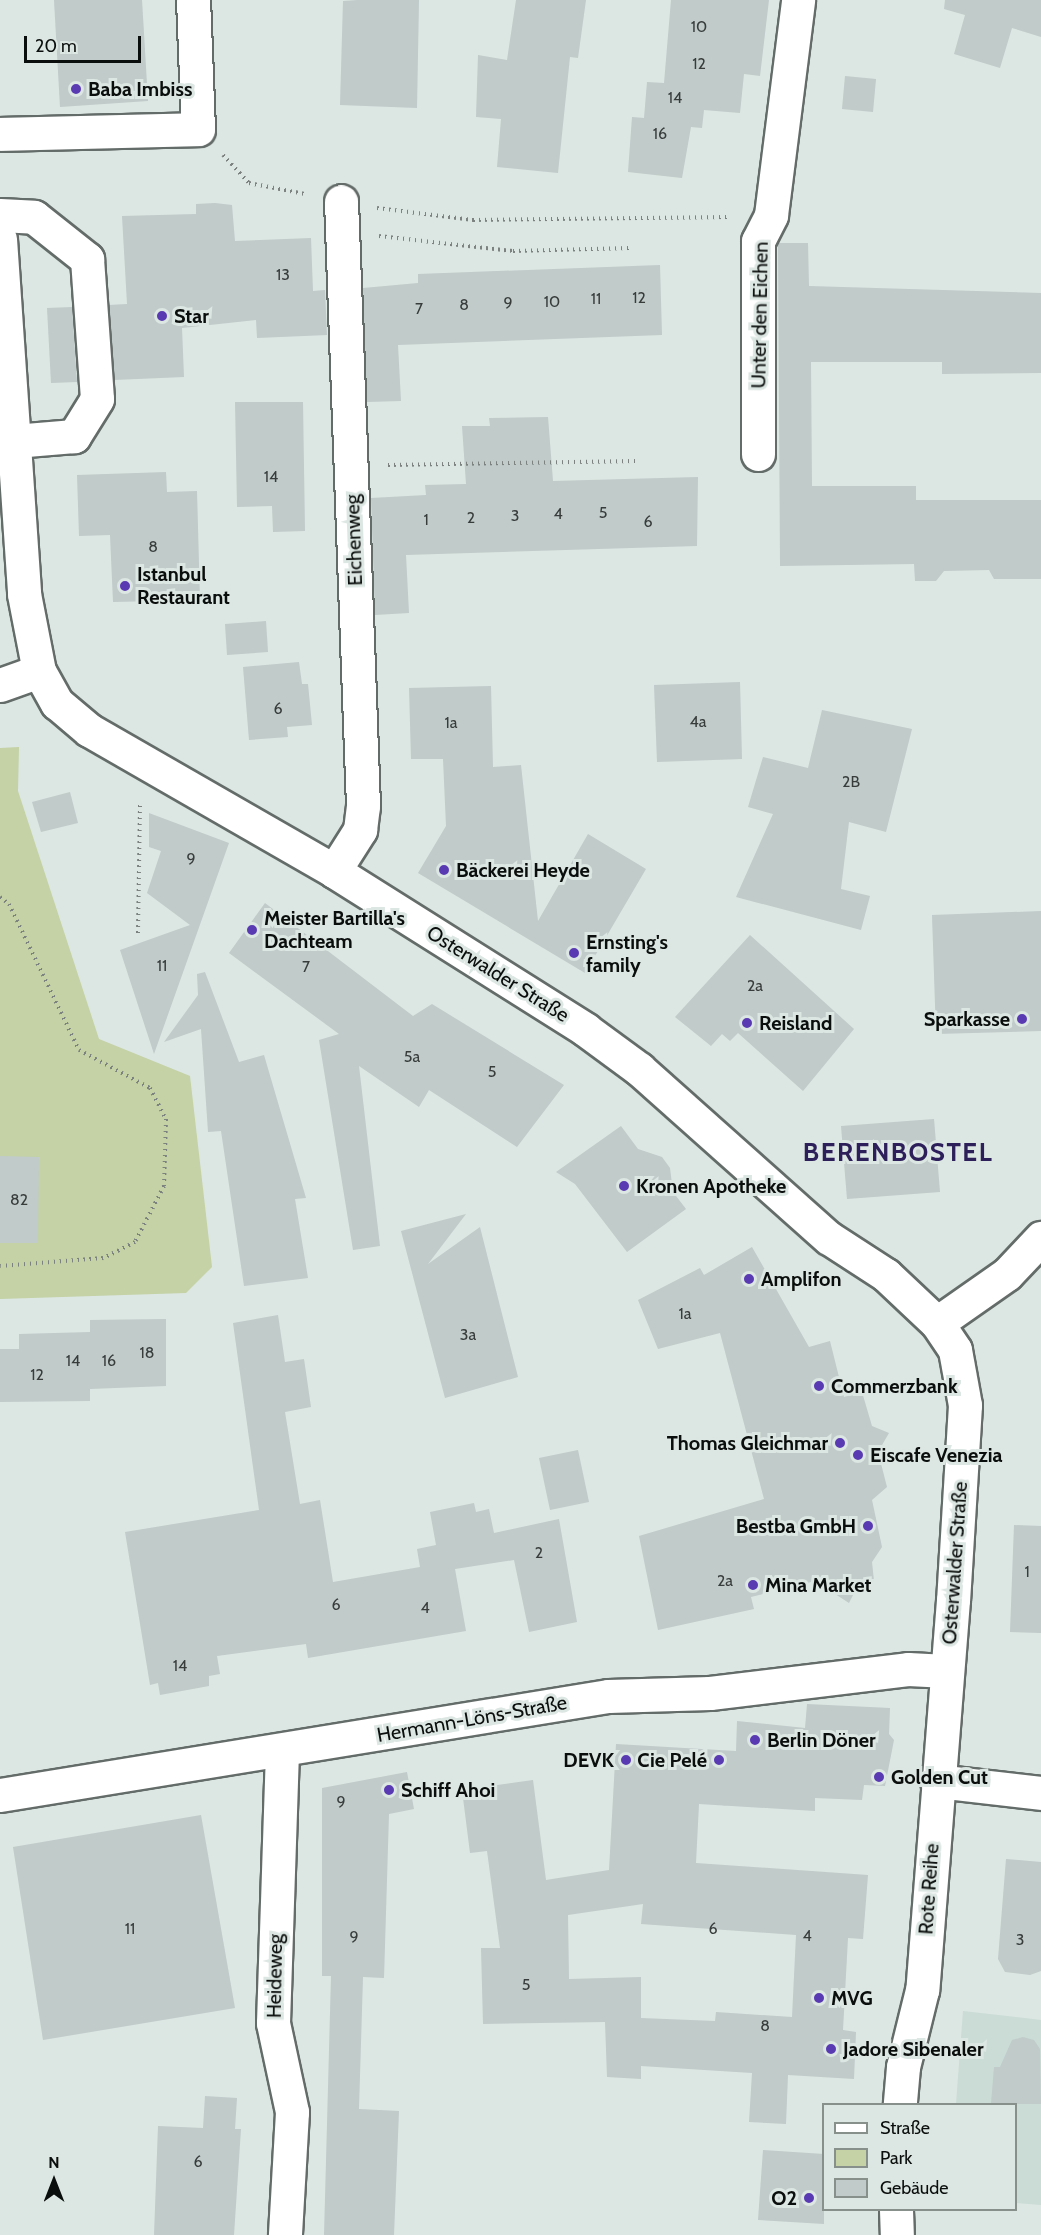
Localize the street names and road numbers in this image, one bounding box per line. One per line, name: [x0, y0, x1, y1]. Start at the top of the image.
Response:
street label: Unter den Eichen: [747, 241, 773, 389]
street label: Eichenweg: [340, 494, 368, 586]
street label: Osterwalder Straße: [422, 921, 574, 1027]
street label: Osterwalder Straße: [937, 1481, 973, 1645]
street label: Hermann-Löns-Straße: [375, 1690, 569, 1748]
street label: Rote Reihe: [914, 1843, 944, 1935]
street label: Heideweg: [262, 1934, 288, 2018]

